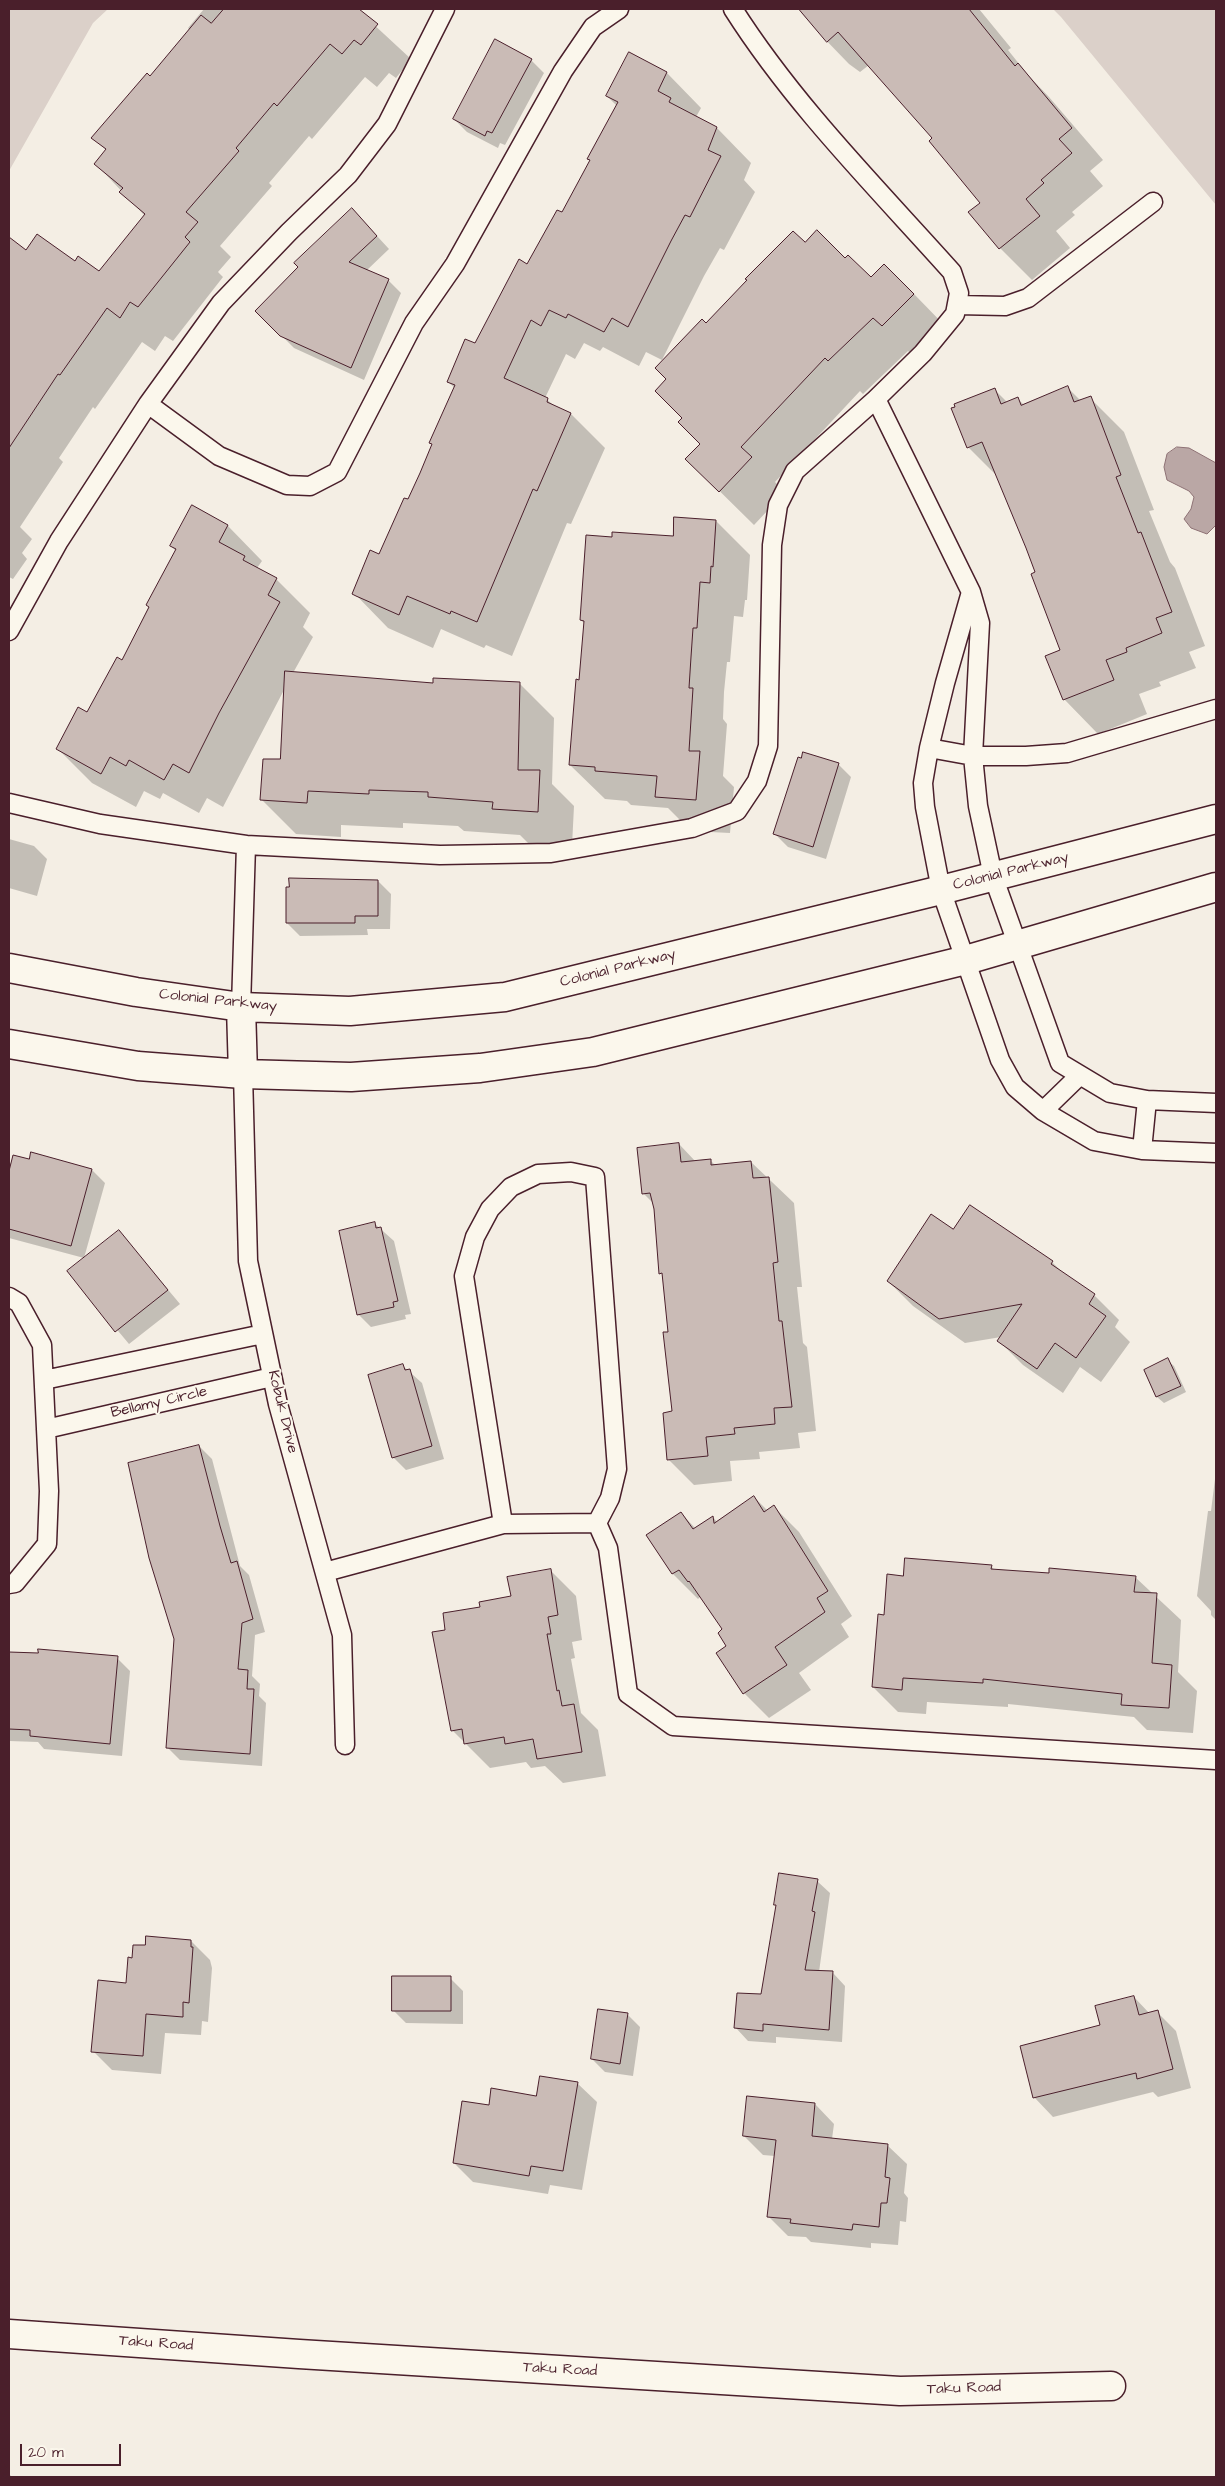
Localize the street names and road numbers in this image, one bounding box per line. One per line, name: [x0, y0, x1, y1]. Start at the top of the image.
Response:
street label: Colonial Parkway: [951, 849, 1071, 895]
street label: Colonial Parkway: [558, 946, 678, 992]
street label: Colonial Parkway: [158, 986, 278, 1016]
street label: Kobuk Drive: [263, 1369, 301, 1455]
street label: Bellamy Circle: [109, 1383, 209, 1423]
street label: Taku Road: [118, 2332, 194, 2356]
street label: Taku Road: [522, 2359, 598, 2381]
street label: Taku Road: [927, 2379, 1001, 2399]

